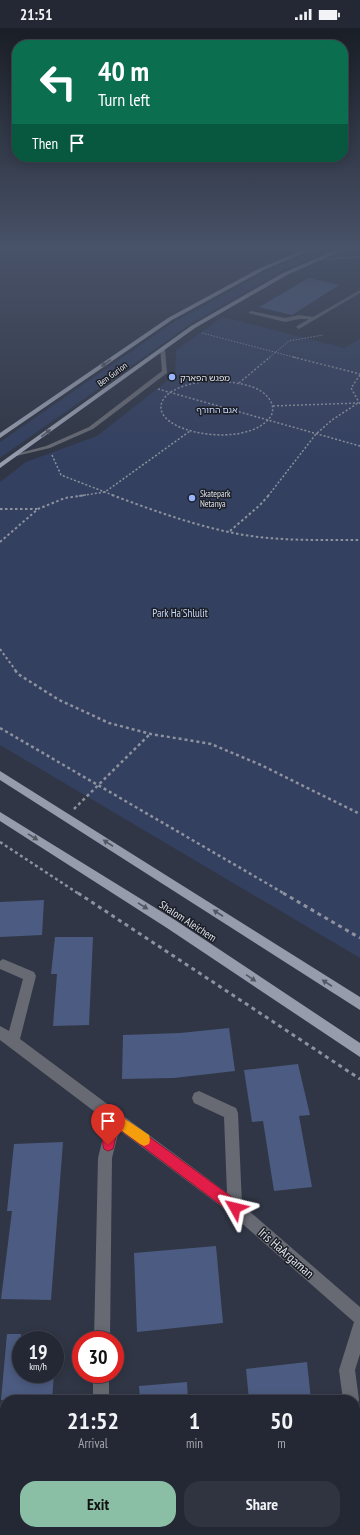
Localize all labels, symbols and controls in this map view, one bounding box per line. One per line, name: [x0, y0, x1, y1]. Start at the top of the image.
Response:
text: 21:51: [20, 5, 52, 24]
text: 40 m: [98, 52, 149, 89]
icon: left: [32, 56, 84, 108]
text: Turn left: [98, 88, 150, 111]
icon: arrive: [66, 132, 88, 154]
text: Then: [32, 134, 58, 153]
street label: Ben Gurion: [95, 359, 129, 389]
one-way arrow: [101, 359, 111, 367]
marker: מפגש הפארק: [167, 372, 177, 382]
place label: מפגש הפארק: [180, 372, 230, 383]
park label: אגם החורף: [196, 404, 238, 415]
one-way arrow: [40, 429, 51, 437]
place label: Skatepark Netanya: [200, 488, 231, 509]
marker: Skatepark Netanya: [187, 493, 197, 503]
park label: Park Ha'Shlulit: [152, 606, 208, 620]
one-way arrow: [27, 833, 39, 840]
one-way arrow: [103, 839, 113, 847]
street label: Shalom Aleichem: [157, 897, 219, 945]
one-way arrow: [137, 903, 148, 910]
one-way arrow: [213, 909, 223, 917]
one-way arrow: [246, 974, 256, 982]
one-way arrow: [321, 980, 333, 987]
pin: [91, 1104, 125, 1145]
icon: arrive: [97, 1110, 119, 1132]
position arrow: [214, 1187, 256, 1229]
street label: Iris HaArgaman: [255, 1224, 318, 1282]
speed limit sign: 30: [72, 1331, 124, 1383]
text: 19: [28, 1339, 48, 1365]
text: km/h: [29, 1360, 47, 1373]
text: 21:52: [67, 1405, 119, 1436]
text: 1: [189, 1405, 200, 1436]
text: 50: [270, 1405, 293, 1436]
text: Arrival: [78, 1435, 108, 1452]
text: min: [186, 1435, 203, 1452]
text: m: [277, 1435, 286, 1452]
button: Exit: [20, 1481, 176, 1527]
button: Share: [184, 1481, 340, 1527]

